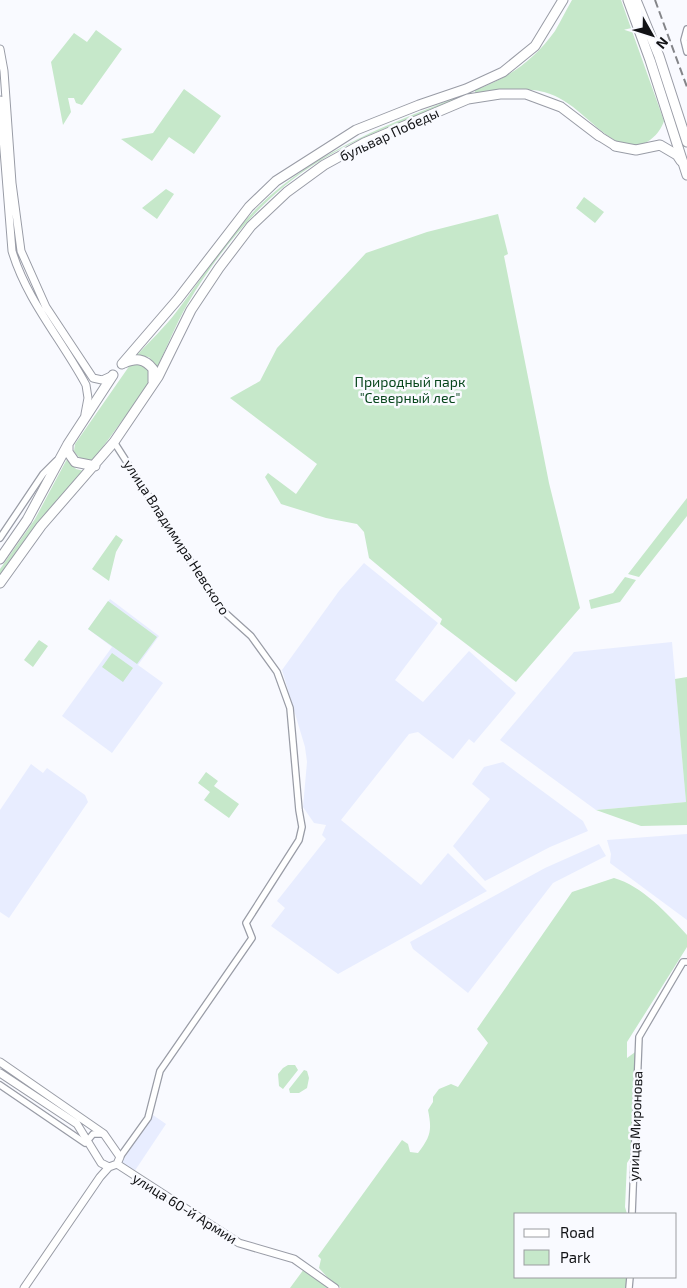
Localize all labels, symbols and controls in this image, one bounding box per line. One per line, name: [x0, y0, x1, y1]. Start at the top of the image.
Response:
north arrow: [627, 10, 677, 60]
text: N: [653, 34, 672, 53]
street label: бульвар Победы: [336, 103, 442, 165]
park label: Природный парк "Северный лес": [355, 373, 466, 406]
street label: улица Владимира Невского: [120, 456, 234, 618]
street label: улица Миронова: [625, 1070, 645, 1182]
street label: улица 60-й Армии: [130, 1169, 240, 1247]
legend: [514, 1213, 677, 1278]
text: Road: [560, 1223, 595, 1241]
text: Park: [560, 1248, 591, 1266]

